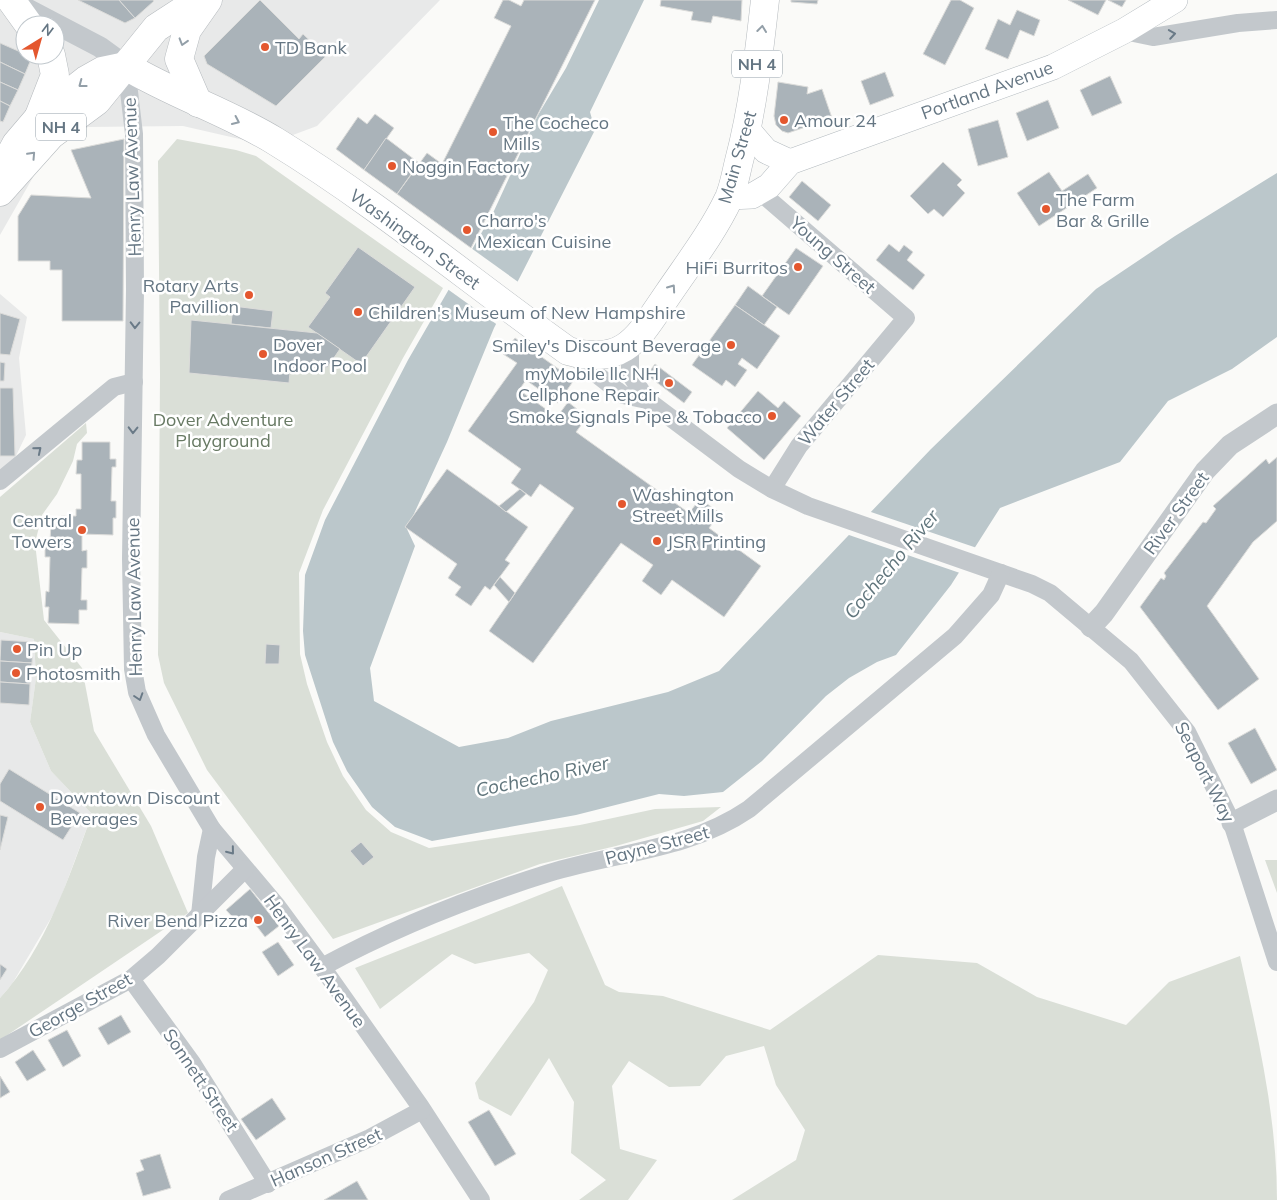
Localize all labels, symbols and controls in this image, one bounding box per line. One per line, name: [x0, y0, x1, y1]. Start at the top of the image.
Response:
north arrow: [15, 15, 65, 65]
text: N: [38, 19, 57, 40]
one-way arrow: [756, 24, 767, 32]
one-way arrow: [1168, 30, 1177, 40]
place label: TD Bank: [275, 36, 348, 59]
one-way arrow: [179, 37, 189, 45]
marker: TD Bank: [259, 41, 271, 53]
road number: NH 4: [732, 51, 782, 78]
street label: Portland Avenue: [918, 55, 1056, 125]
one-way arrow: [79, 78, 88, 86]
street label: Henry Law Avenue: [118, 97, 146, 257]
street label: Main Street: [713, 108, 761, 206]
place label: Amour 24: [794, 109, 877, 132]
place label: The Cocheco Mills: [503, 111, 609, 155]
road number: NH 4: [36, 114, 86, 140]
one-way arrow: [231, 114, 240, 125]
marker: Amour 24: [778, 114, 790, 126]
marker: The Cocheco Mills: [487, 126, 499, 138]
one-way arrow: [26, 152, 35, 161]
place label: Noggin Factory: [402, 155, 530, 178]
marker: Noggin Factory: [386, 160, 398, 172]
street label: Washington Street: [345, 184, 485, 294]
place label: The Farm Bar & Grille: [1056, 188, 1149, 232]
marker: The Farm Bar & Grille: [1040, 203, 1052, 215]
place label: Charro's Mexican Cuisine: [477, 209, 611, 253]
street label: Young Street: [785, 211, 881, 298]
marker: Charro's Mexican Cuisine: [461, 224, 473, 236]
place label: HiFi Burritos: [685, 256, 788, 279]
marker: HiFi Burritos: [792, 261, 804, 273]
place label: Rotary Arts Pavillion: [143, 274, 239, 318]
one-way arrow: [666, 284, 675, 294]
marker: Rotary Arts Pavillion: [243, 289, 255, 301]
place label: Children's Museum of New Hampshire: [368, 301, 686, 324]
marker: Children's Museum of New Hampshire: [352, 306, 364, 318]
one-way arrow: [130, 321, 140, 329]
place label: Dover Indoor Pool: [273, 333, 367, 377]
place label: Smiley's Discount Beverage: [492, 334, 721, 357]
marker: Smiley's Discount Beverage: [725, 339, 737, 351]
marker: Dover Indoor Pool: [257, 348, 269, 360]
street label: Water Street: [793, 354, 879, 450]
place label: myMobile llc NH Cellphone Repair: [518, 362, 659, 406]
marker: myMobile llc NH Cellphone Repair: [663, 377, 675, 389]
place label: Smoke Signals Pipe & Tobacco: [508, 405, 762, 428]
park label: Dover Adventure Playground: [153, 408, 293, 452]
marker: Smoke Signals Pipe & Tobacco: [766, 410, 778, 422]
one-way arrow: [128, 427, 138, 435]
one-way arrow: [32, 448, 41, 456]
street label: River Street: [1138, 467, 1214, 559]
place label: Washington Street Mills: [632, 483, 734, 527]
marker: Washington Street Mills: [616, 498, 628, 510]
water label: Cochecho River: [838, 504, 944, 624]
place label: Central Towers: [12, 509, 72, 553]
street label: Henry Law Avenue: [121, 517, 147, 677]
marker: Central Towers: [76, 524, 88, 536]
place label: JSR Printing: [667, 530, 766, 553]
marker: JSR Printing: [651, 535, 663, 547]
place label: Pin Up: [27, 638, 82, 661]
marker: Pin Up: [11, 643, 23, 655]
place label: Photosmith: [26, 662, 121, 685]
marker: Photosmith: [10, 667, 22, 679]
one-way arrow: [133, 693, 143, 701]
street label: Seaport Way: [1170, 718, 1240, 827]
water label: Cochecho River: [473, 750, 612, 802]
place label: Downtown Discount Beverages: [50, 786, 220, 830]
marker: Downtown Discount Beverages: [34, 801, 46, 813]
street label: Payne Street: [603, 820, 711, 870]
one-way arrow: [225, 845, 233, 854]
street label: Henry Law Avenue: [259, 890, 371, 1032]
place label: River Bend Pizza: [107, 909, 248, 932]
marker: River Bend Pizza: [252, 914, 264, 926]
street label: George Street: [24, 967, 136, 1043]
street label: Sonnett Street: [158, 1024, 244, 1136]
street label: Hanson Street: [267, 1122, 385, 1192]

